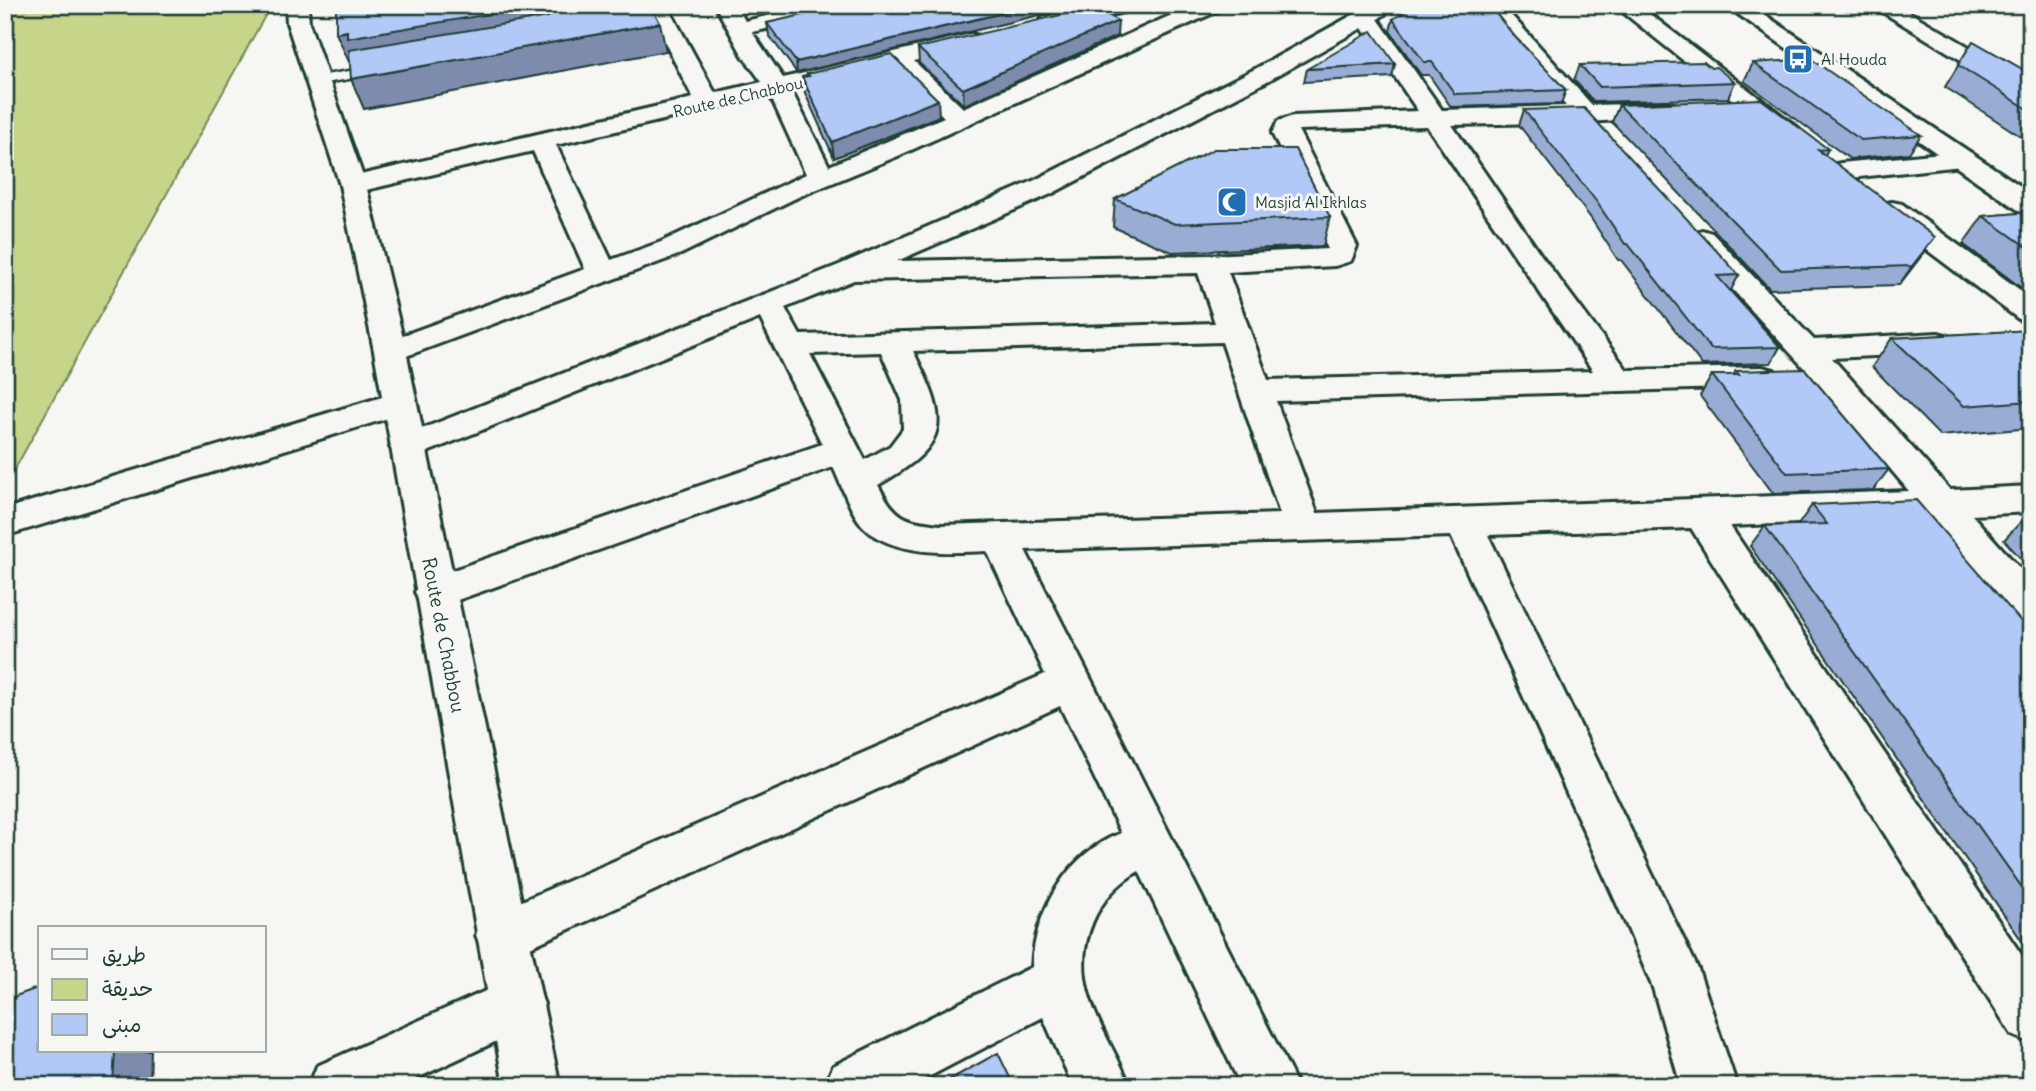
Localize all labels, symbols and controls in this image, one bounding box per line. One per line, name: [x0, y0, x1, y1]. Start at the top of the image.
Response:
bus stop icon: Al Houda: [1781, 42, 1815, 76]
place label: Al Houda: [1821, 49, 1887, 69]
street label: Route de Chabbou: [671, 72, 805, 122]
mosque icon: Masjid Al Ikhlas: [1215, 185, 1249, 219]
place label: Masjid Al Ikhlas: [1255, 192, 1367, 212]
street label: Route de Chabbou: [417, 555, 471, 715]
legend: [38, 926, 266, 1052]
text: طريق: [102, 941, 146, 968]
text: حديقة: [102, 975, 153, 1002]
text: مبنى: [102, 1011, 141, 1039]

